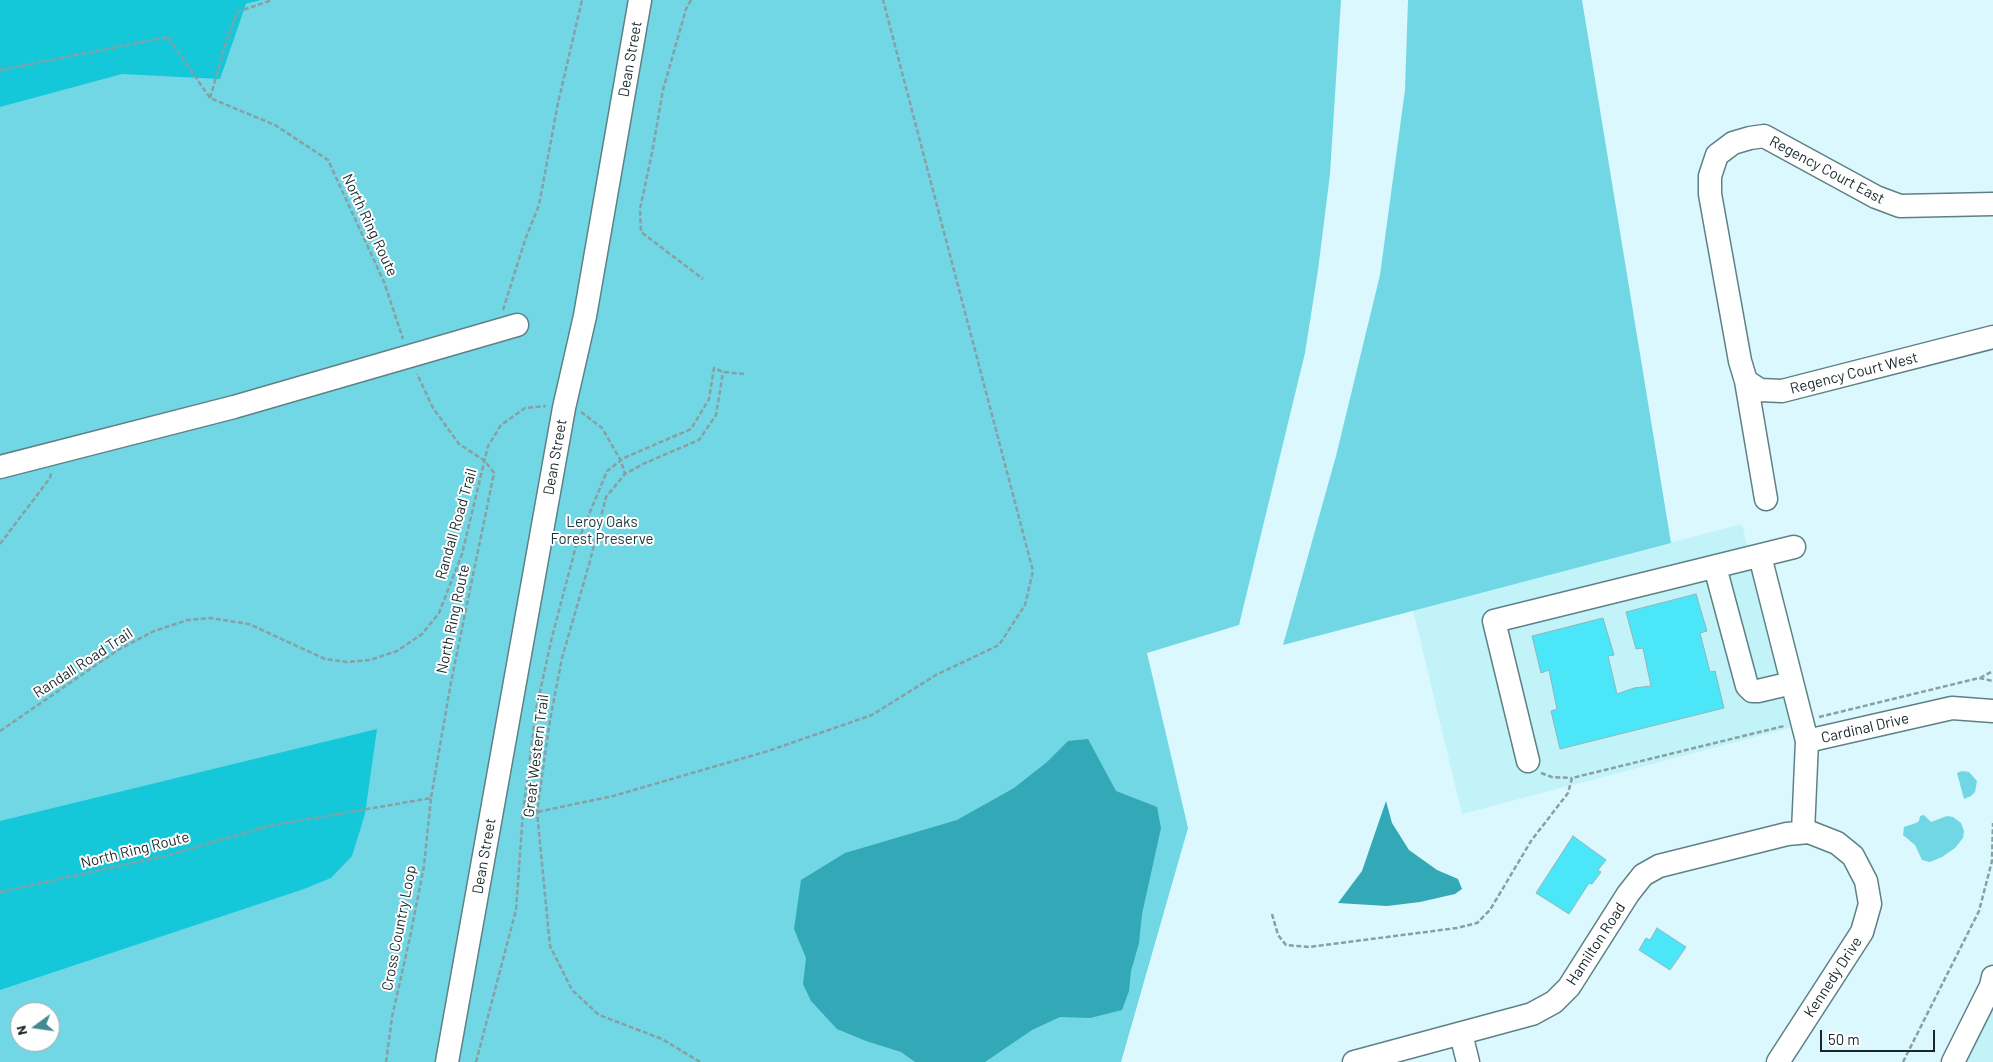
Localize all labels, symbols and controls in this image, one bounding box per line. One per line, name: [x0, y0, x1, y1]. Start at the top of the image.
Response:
street label: Dean Street: [614, 20, 646, 98]
street label: Regency Court East: [1766, 132, 1888, 208]
street label: North Ring Route: [338, 171, 402, 279]
street label: Regency Court West: [1788, 348, 1920, 398]
street label: Dean Street: [539, 418, 571, 496]
street label: Randall Road Trail: [432, 466, 480, 582]
park label: Leroy Oaks Forest Preserve: [550, 513, 654, 548]
street label: North Ring Route: [433, 563, 473, 675]
street label: Randall Road Trail: [30, 624, 136, 702]
street label: Great Western Trail: [520, 693, 552, 819]
street label: Cardinal Drive: [1819, 709, 1911, 747]
street label: Dean Street: [468, 817, 500, 895]
street label: North Ring Route: [79, 828, 191, 872]
street label: Cross Country Loop: [378, 864, 420, 992]
street label: Hamilton Road: [1563, 899, 1629, 989]
street label: Kennedy Drive: [1800, 933, 1866, 1021]
north arrow: [10, 1002, 60, 1052]
scale bar: [1823, 1020, 1938, 1052]
text: N: [12, 1024, 30, 1037]
text: 50 m: [1828, 1030, 1860, 1048]

